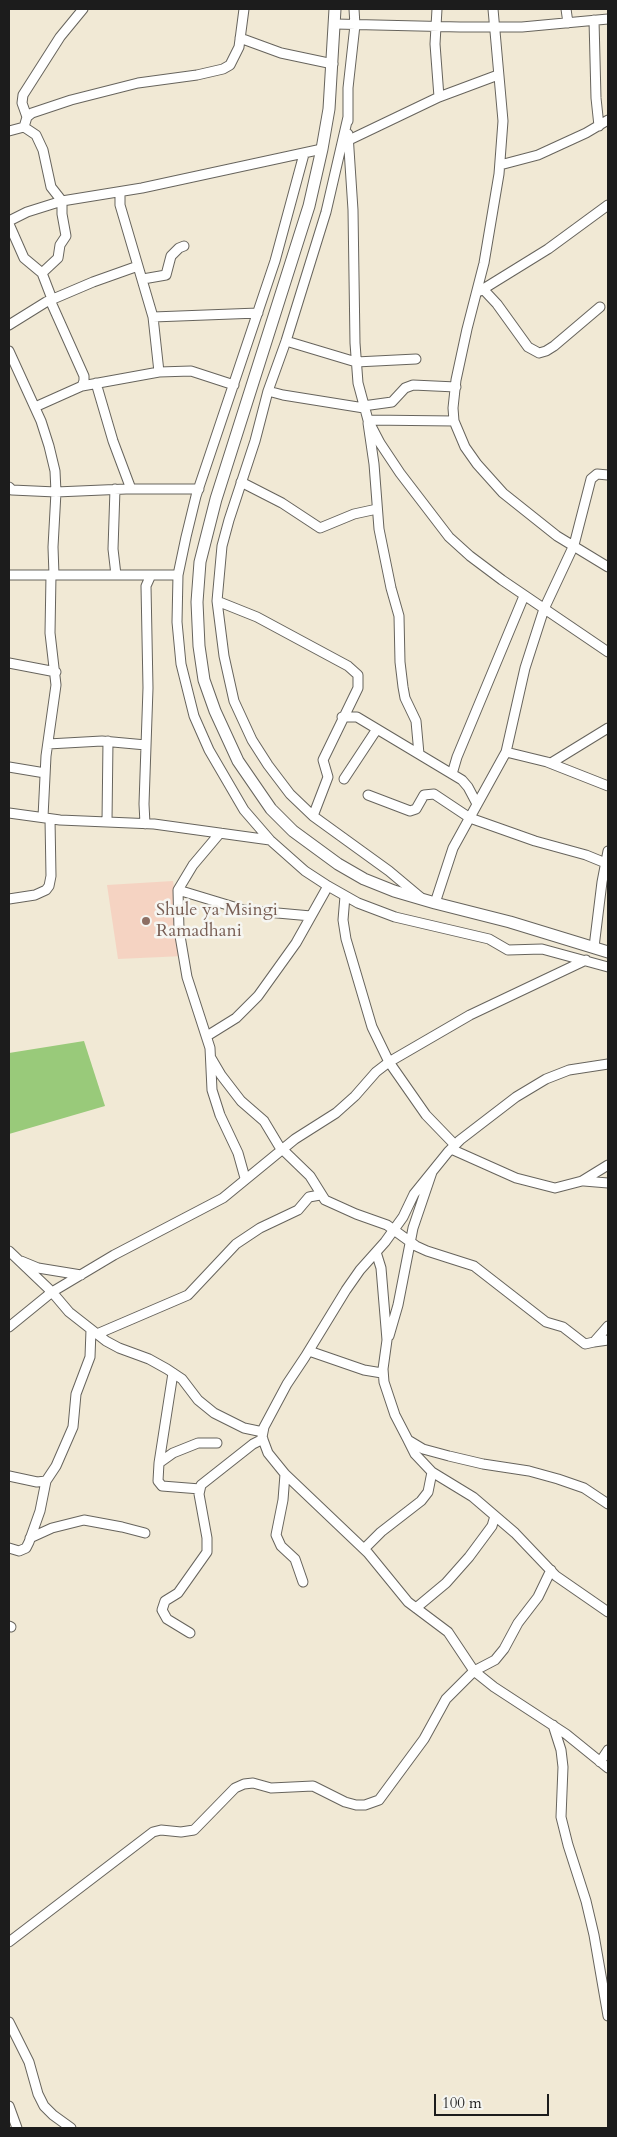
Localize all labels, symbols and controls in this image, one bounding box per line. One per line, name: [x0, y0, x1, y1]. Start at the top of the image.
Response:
place label: Shule ya Msingi Ramadhani: [156, 900, 278, 942]
marker: Shule ya Msingi Ramadhani: [140, 915, 152, 927]
scale bar: [437, 2084, 552, 2116]
text: 100 m: [442, 2093, 482, 2113]

